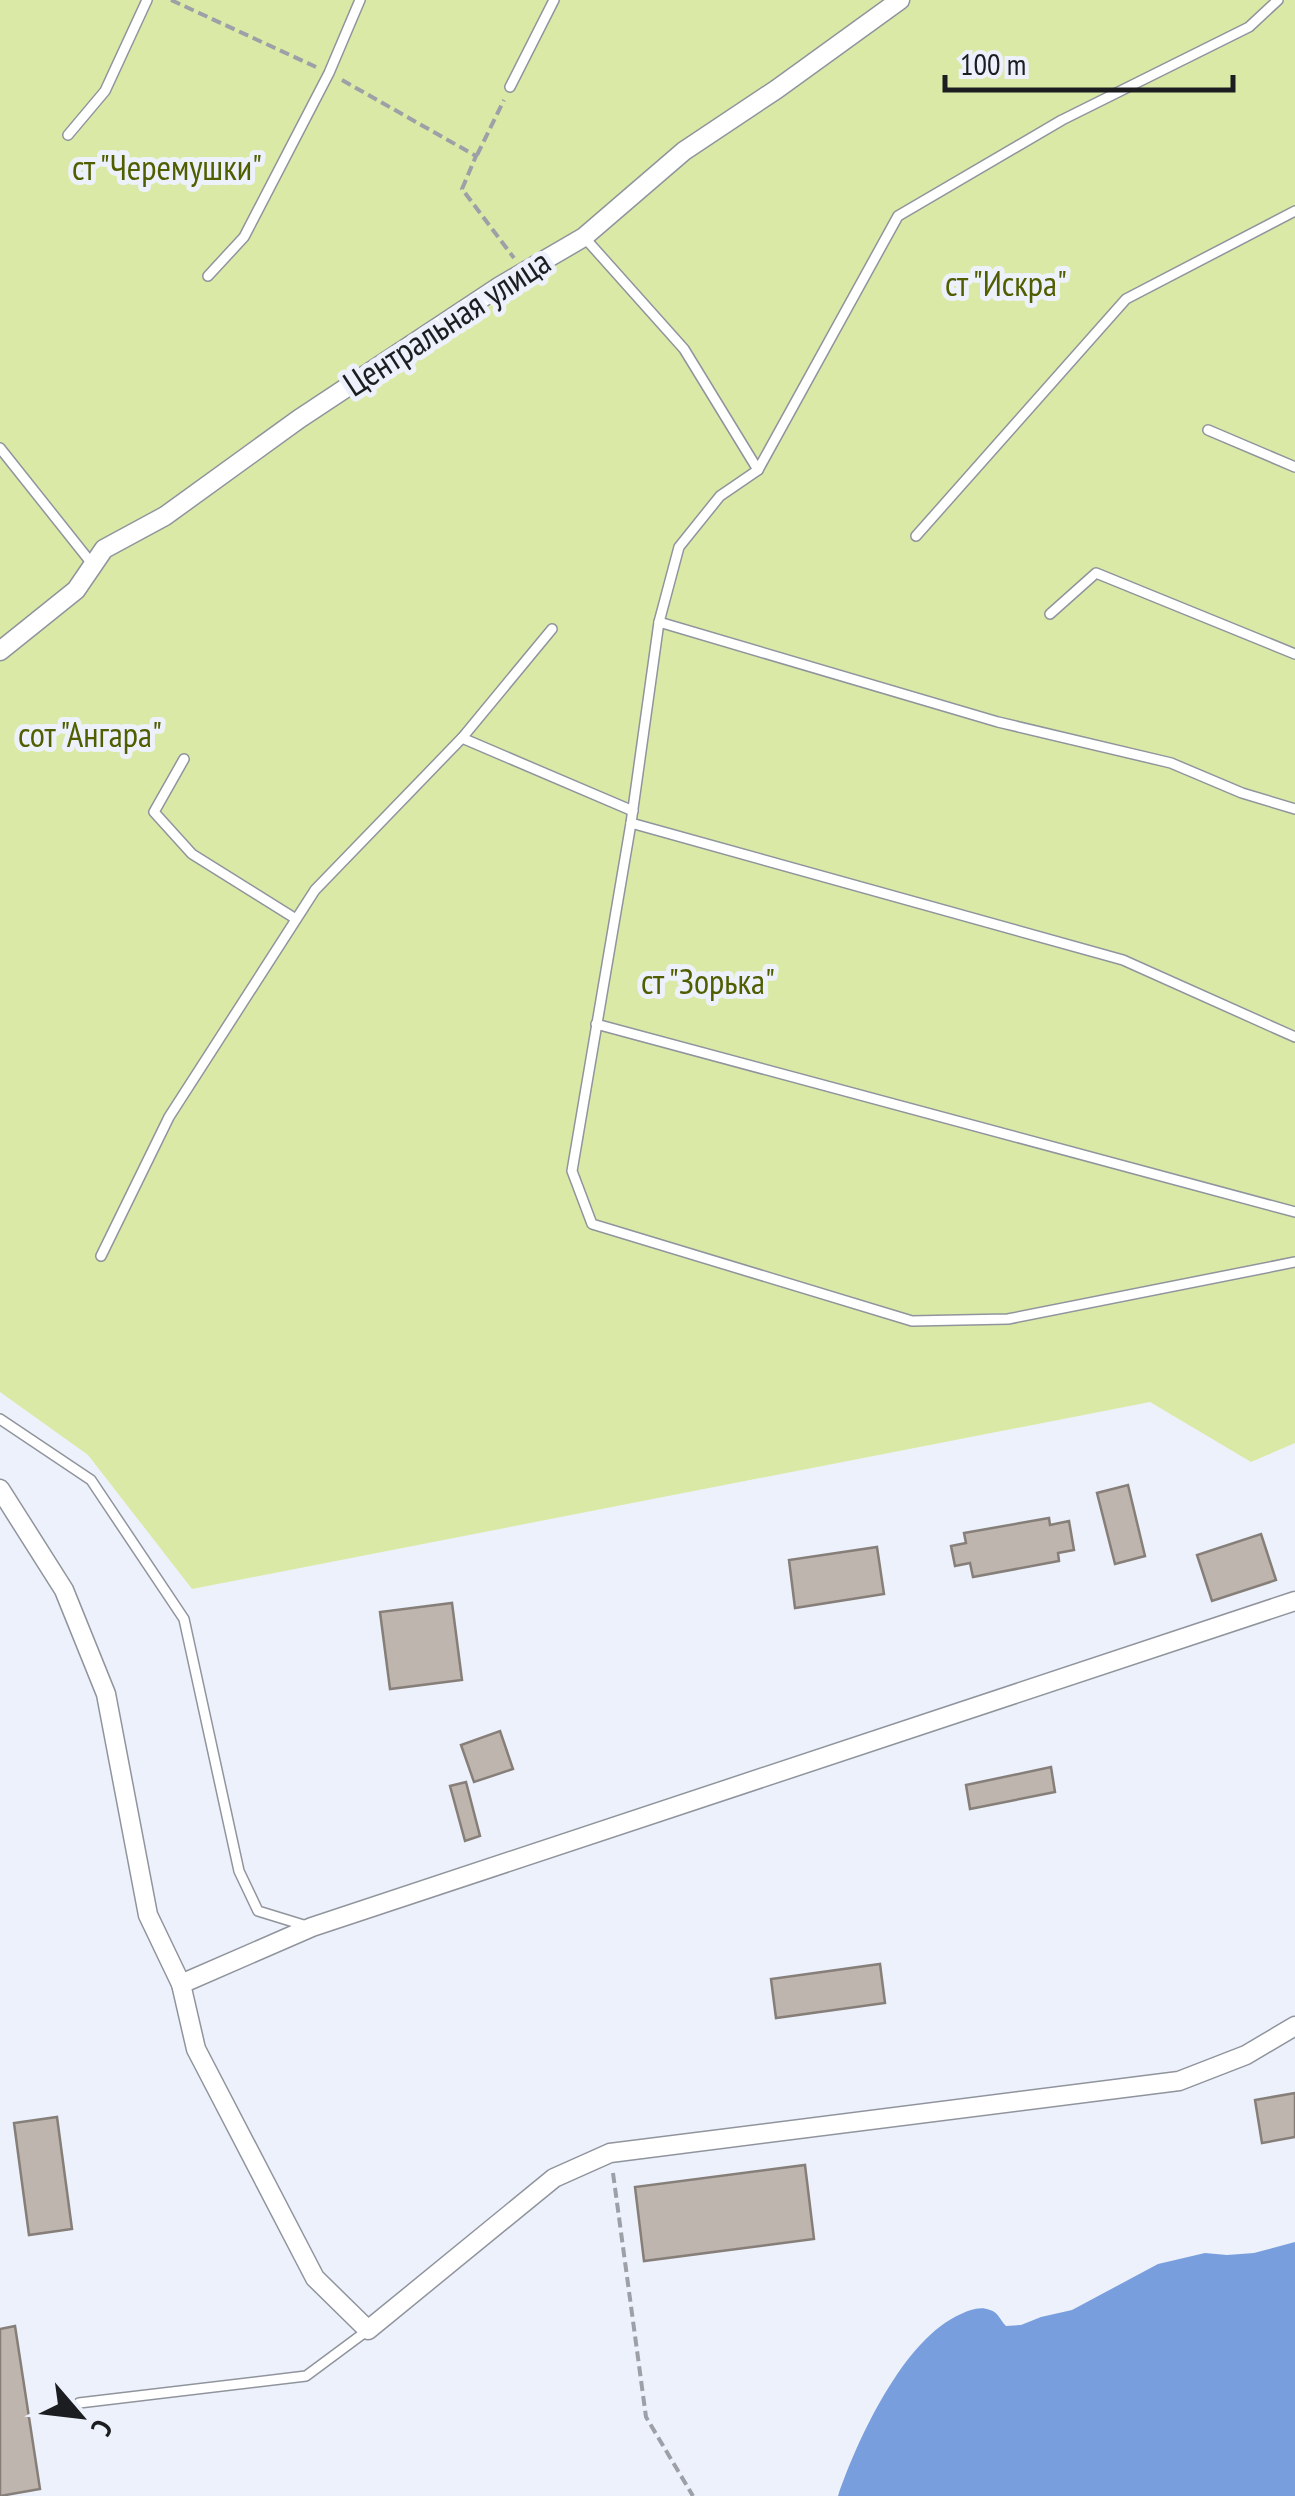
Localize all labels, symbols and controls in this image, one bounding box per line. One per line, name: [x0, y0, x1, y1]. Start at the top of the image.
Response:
scale bar: [945, 30, 1232, 92]
text: 100 m: [960, 44, 1026, 83]
park label: ст "Черемушки": [72, 144, 262, 190]
street label: Центральная улица: [334, 238, 559, 406]
park label: ст "Искра": [945, 260, 1067, 306]
park label: сот "Ангара": [18, 711, 162, 757]
park label: ст "Зорька": [641, 958, 775, 1004]
north arrow: [30, 2366, 130, 2466]
text: С: [83, 2414, 122, 2442]

